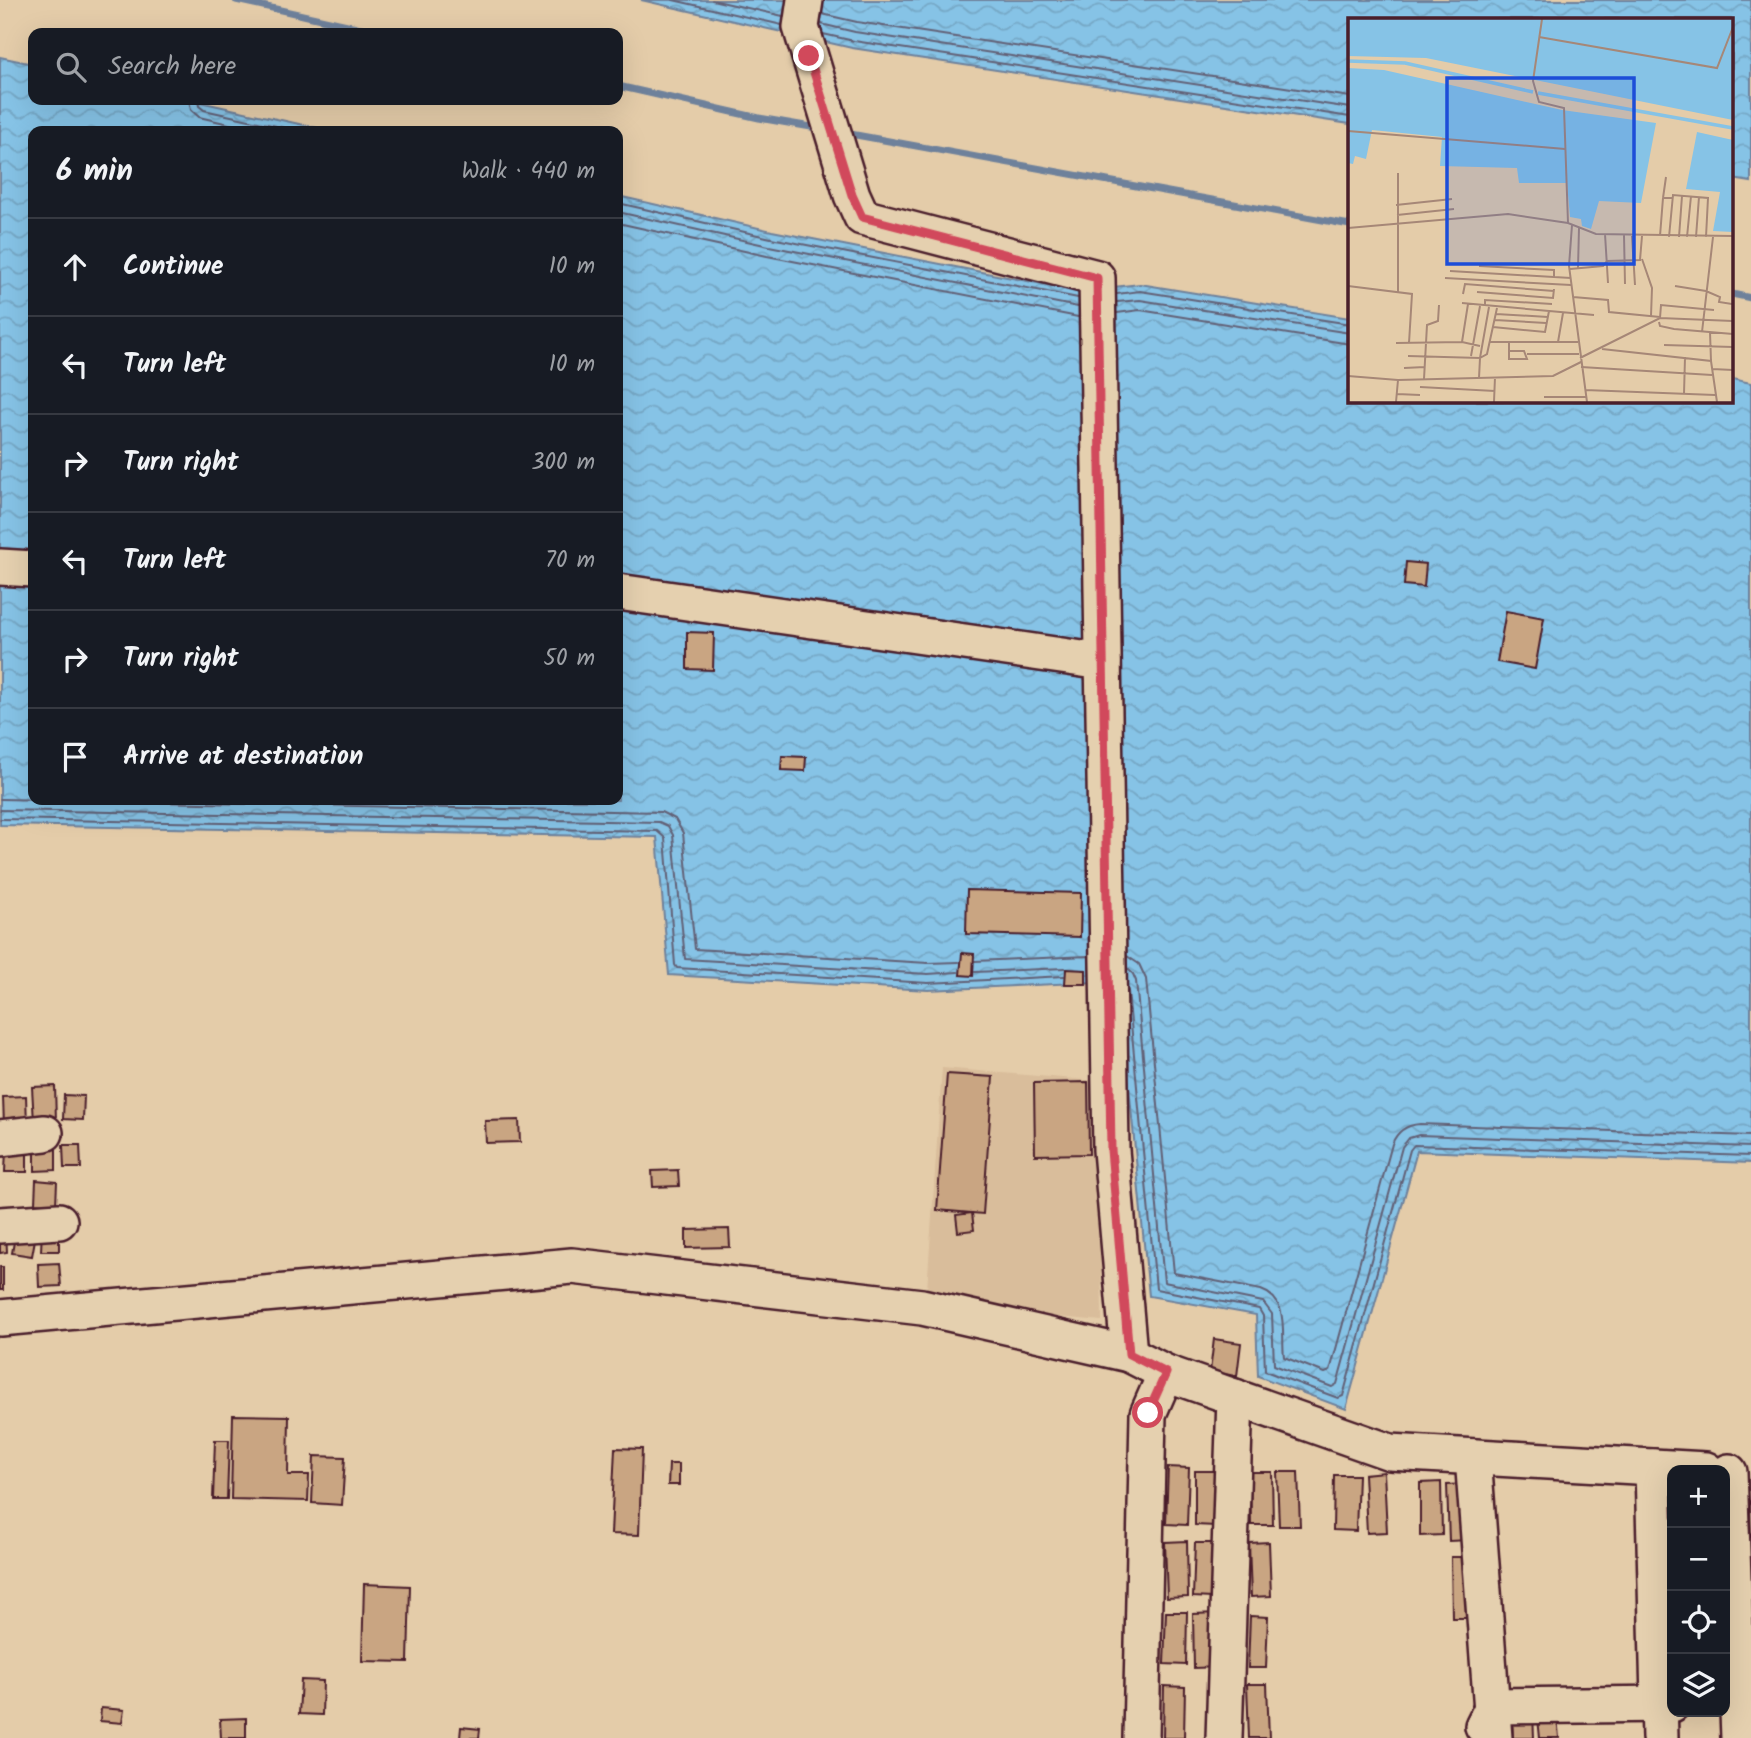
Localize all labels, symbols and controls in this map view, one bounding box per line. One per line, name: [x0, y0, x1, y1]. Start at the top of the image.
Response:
inset map: [1348, 18, 1734, 402]
search box: [28, 28, 623, 105]
route end: [793, 40, 824, 71]
text: Search here: [108, 46, 236, 88]
icon: search: [52, 48, 90, 86]
text: 6 min: [56, 148, 133, 196]
text: Walk · 440 m: [462, 154, 595, 190]
text: Continue: [123, 246, 224, 288]
icon: ahead: [56, 248, 94, 286]
text: 10 m: [549, 249, 595, 285]
text: Turn left: [123, 344, 226, 386]
icon: left: [56, 346, 94, 384]
text: 10 m: [549, 347, 595, 383]
text: Turn right: [123, 442, 239, 484]
icon: right: [56, 444, 94, 482]
text: 300 m: [531, 445, 595, 481]
text: Turn left: [123, 540, 226, 582]
icon: left: [56, 542, 94, 580]
text: 70 m: [545, 543, 595, 579]
text: Turn right: [123, 638, 239, 680]
icon: right: [56, 640, 94, 678]
text: 50 m: [544, 641, 595, 677]
text: Arrive at destination: [123, 736, 363, 778]
icon: arrive: [56, 738, 94, 776]
route start: [1132, 1397, 1163, 1428]
map controls: [1667, 1465, 1730, 1717]
button: +: [1667, 1465, 1730, 1528]
button: −: [1667, 1528, 1730, 1591]
button: locate: [1667, 1591, 1730, 1654]
button: layers: [1667, 1654, 1730, 1717]

